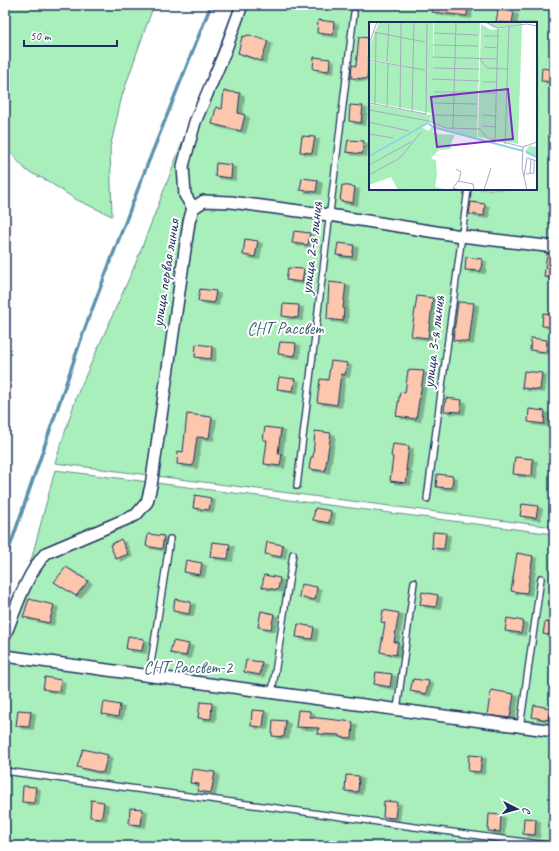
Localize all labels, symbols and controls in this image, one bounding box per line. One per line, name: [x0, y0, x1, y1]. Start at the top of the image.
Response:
scale bar: [24, 22, 117, 48]
inset map: [369, 22, 537, 190]
text: 50 m: [30, 28, 52, 44]
street label: улица 2-я линия: [295, 200, 328, 296]
street label: улица первая линия: [146, 217, 185, 329]
street label: улица 3-я линия: [417, 294, 450, 390]
park label: СНТ Рассвет: [247, 318, 324, 339]
park label: СНТ Рассвет-2: [144, 657, 234, 678]
north arrow: [497, 789, 537, 829]
text: С: [520, 807, 534, 815]

